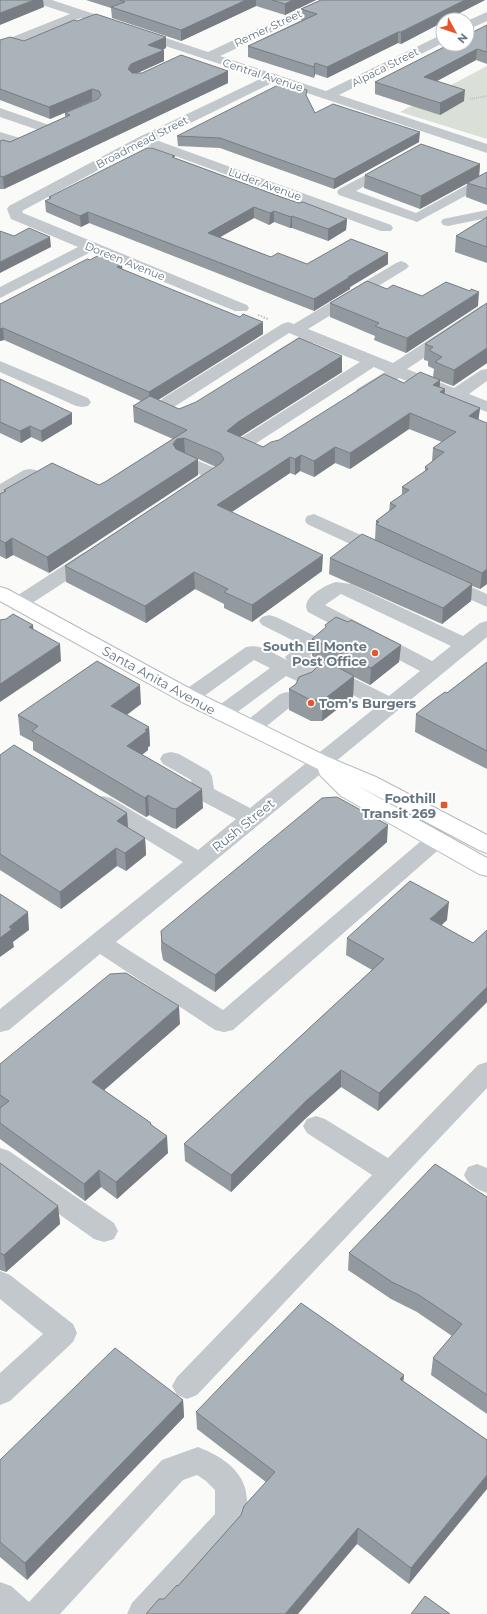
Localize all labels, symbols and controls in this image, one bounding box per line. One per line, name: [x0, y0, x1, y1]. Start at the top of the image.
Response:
street label: Remer Street: [232, 6, 305, 50]
north arrow: [435, 12, 475, 52]
text: N: [454, 31, 471, 46]
street label: Alpaca Street: [349, 44, 421, 90]
street label: Central Avenue: [221, 55, 305, 95]
street label: Broadmead Street: [94, 112, 191, 171]
street label: Luder Avenue: [227, 164, 304, 204]
street label: Doreen Avenue: [83, 239, 168, 284]
place label: South El Monte Post Office: [263, 638, 367, 669]
street label: Santa Anita Avenue: [99, 642, 219, 718]
marker: South El Monte Post Office: [370, 648, 380, 658]
place label: Tom's Burgers: [319, 695, 416, 711]
marker: Tom's Burgers: [306, 698, 316, 708]
place label: Foothill Transit 269: [362, 790, 436, 821]
street label: Rush Street: [208, 795, 278, 855]
marker: Foothill Transit 269: [439, 800, 449, 810]

